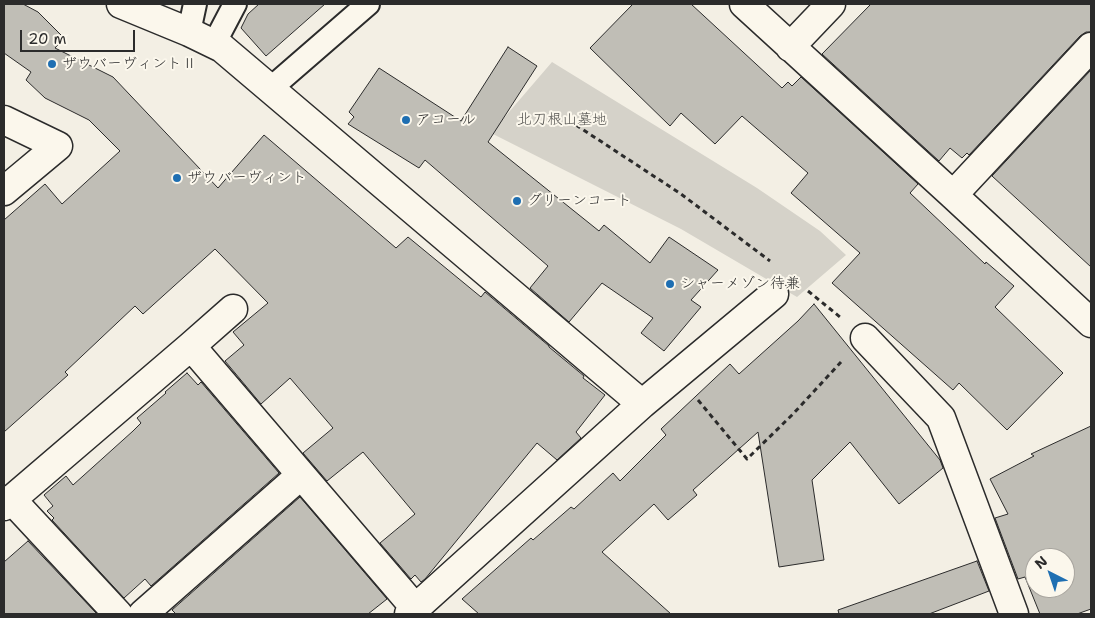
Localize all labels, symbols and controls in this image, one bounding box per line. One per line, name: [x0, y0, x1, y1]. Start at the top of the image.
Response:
scale bar: [22, 20, 138, 52]
text: 20 m: [28, 29, 67, 49]
place label: ザウバーヴィントⅡ: [62, 55, 197, 73]
marker: ザウバーヴィントⅡ: [46, 58, 58, 70]
place label: アコール: [416, 111, 476, 129]
park label: 北刀根山墓地: [517, 111, 607, 129]
marker: アコール: [400, 114, 412, 126]
place label: ザウバーヴィント: [187, 169, 307, 187]
marker: ザウバーヴィント: [171, 172, 183, 184]
place label: グリーンコート: [527, 192, 632, 210]
marker: グリーンコート: [511, 195, 523, 207]
place label: シャーメゾン待兼: [680, 275, 800, 293]
marker: シャーメゾン待兼: [664, 278, 676, 290]
north arrow: [1025, 548, 1075, 598]
text: N: [1031, 552, 1051, 573]

